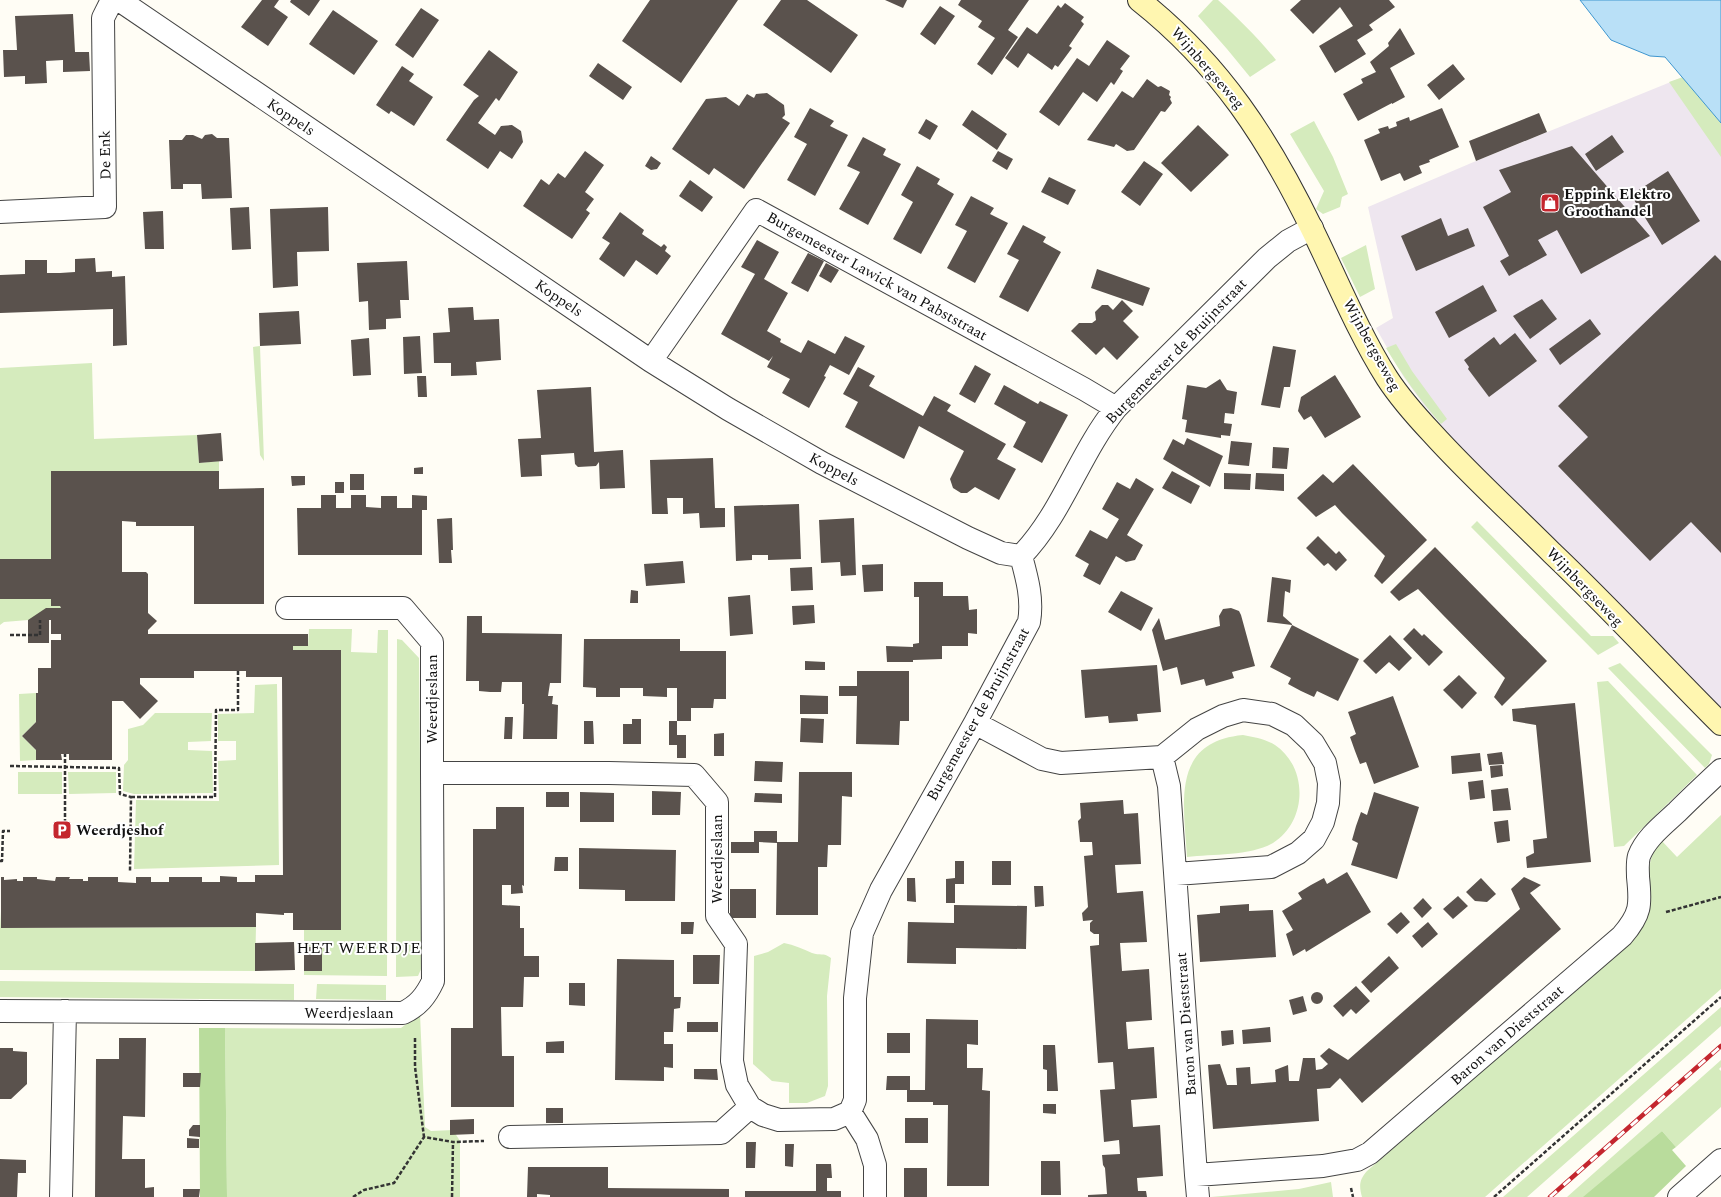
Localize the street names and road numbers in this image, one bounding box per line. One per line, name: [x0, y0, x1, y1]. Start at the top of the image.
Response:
street label: Wijnbergseweg: [1165, 22, 1250, 115]
street label: Koppels: [262, 93, 319, 142]
street label: De Enk: [94, 130, 117, 180]
street label: Burgemeester Lawick van Pabststraat: [762, 206, 991, 347]
street label: Burgemeester de Bruijnstraat: [1100, 273, 1252, 430]
street label: Koppels: [530, 274, 587, 323]
street label: Wijnbergseweg: [1337, 295, 1407, 396]
street label: Koppels: [805, 447, 863, 492]
street label: Wijnbergseweg: [1541, 542, 1629, 632]
street label: Burgemeester de Bruijnstraat: [921, 623, 1036, 805]
street label: Weerdjeslaan: [421, 654, 444, 744]
street label: Weerdjeslaan: [706, 814, 729, 904]
street label: Baron van Dieststraat: [1170, 951, 1203, 1097]
street label: Baron van Dieststraat: [1445, 980, 1569, 1091]
street label: Weerdjeslaan: [304, 1002, 394, 1025]

